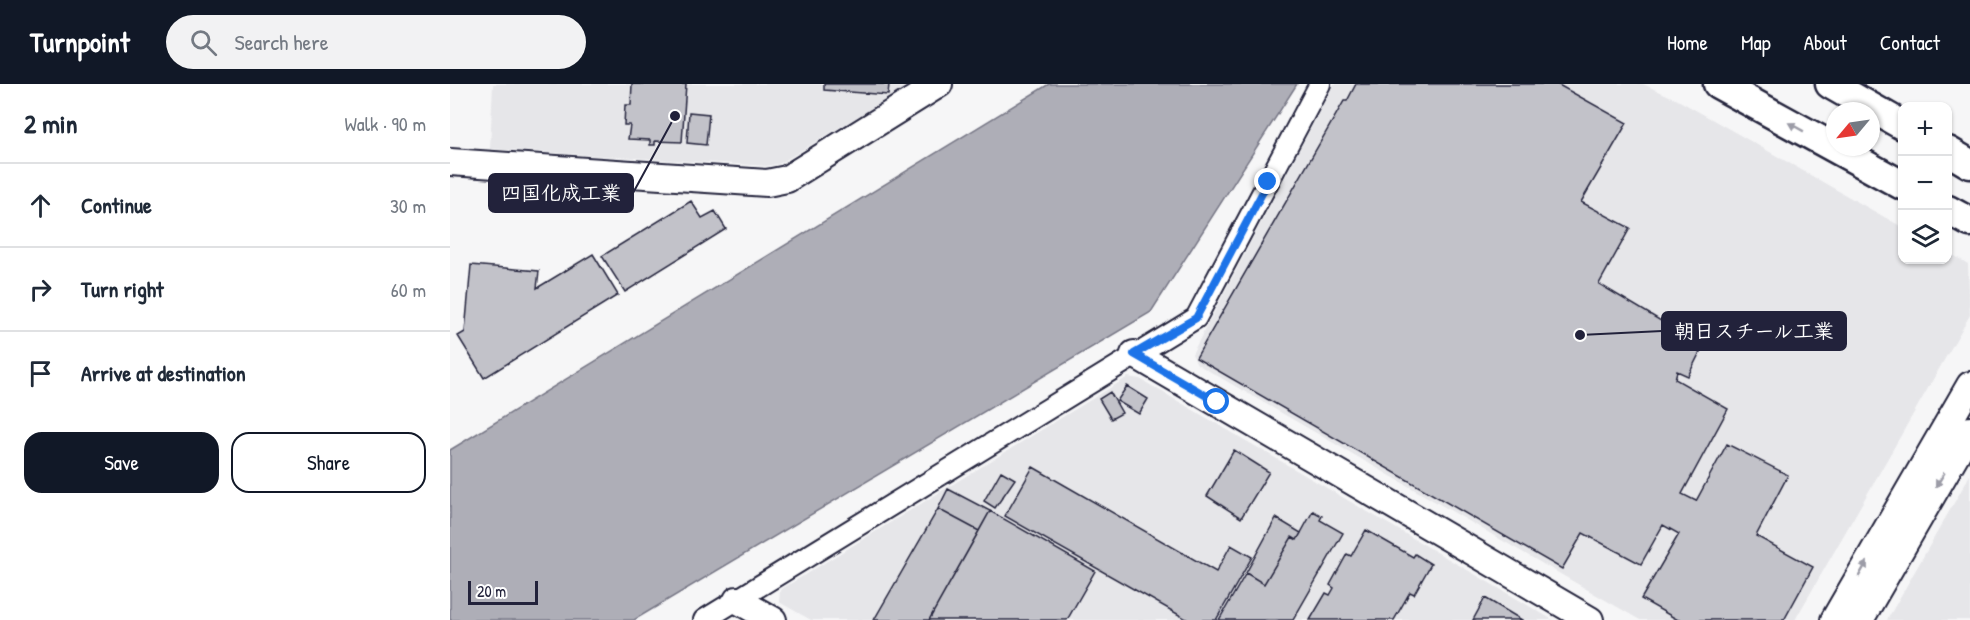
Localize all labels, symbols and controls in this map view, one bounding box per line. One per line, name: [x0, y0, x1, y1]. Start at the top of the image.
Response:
search box: [166, 15, 586, 69]
text: Turnpoint: [30, 23, 130, 61]
icon: search: [187, 26, 220, 59]
text: Search here: [235, 27, 329, 57]
text: Home: [1667, 28, 1708, 57]
text: Map: [1741, 28, 1771, 57]
text: About: [1804, 28, 1847, 57]
text: Contact: [1880, 28, 1940, 57]
north arrow: [1826, 102, 1880, 156]
map controls: [1898, 102, 1952, 264]
button: +: [1898, 102, 1952, 156]
text: 2 min: [24, 106, 77, 141]
text: Walk · 90 m: [345, 110, 426, 137]
one-way arrow: [1787, 122, 1804, 132]
button: −: [1898, 156, 1952, 210]
route end: [1254, 168, 1280, 194]
callout: 四国化成工業: [489, 174, 633, 212]
text: 四国化成工業: [501, 179, 621, 206]
icon: ahead: [24, 189, 57, 222]
text: Continue: [81, 190, 152, 220]
text: 30 m: [390, 192, 426, 219]
button: layers: [1898, 210, 1952, 264]
icon: right: [24, 273, 57, 306]
text: Turn right: [81, 274, 164, 304]
text: 60 m: [391, 276, 426, 303]
callout: 朝日スチール工業: [1662, 312, 1846, 350]
text: 朝日スチール工業: [1674, 317, 1834, 344]
icon: arrive: [24, 357, 57, 390]
text: Arrive at destination: [81, 358, 246, 388]
route start: [1203, 388, 1229, 414]
button: Save: [24, 432, 219, 493]
button: Share: [231, 432, 426, 493]
one-way arrow: [1934, 472, 1945, 488]
one-way arrow: [1858, 561, 1869, 577]
scale bar: [468, 578, 538, 606]
text: 20 m: [477, 580, 506, 602]

